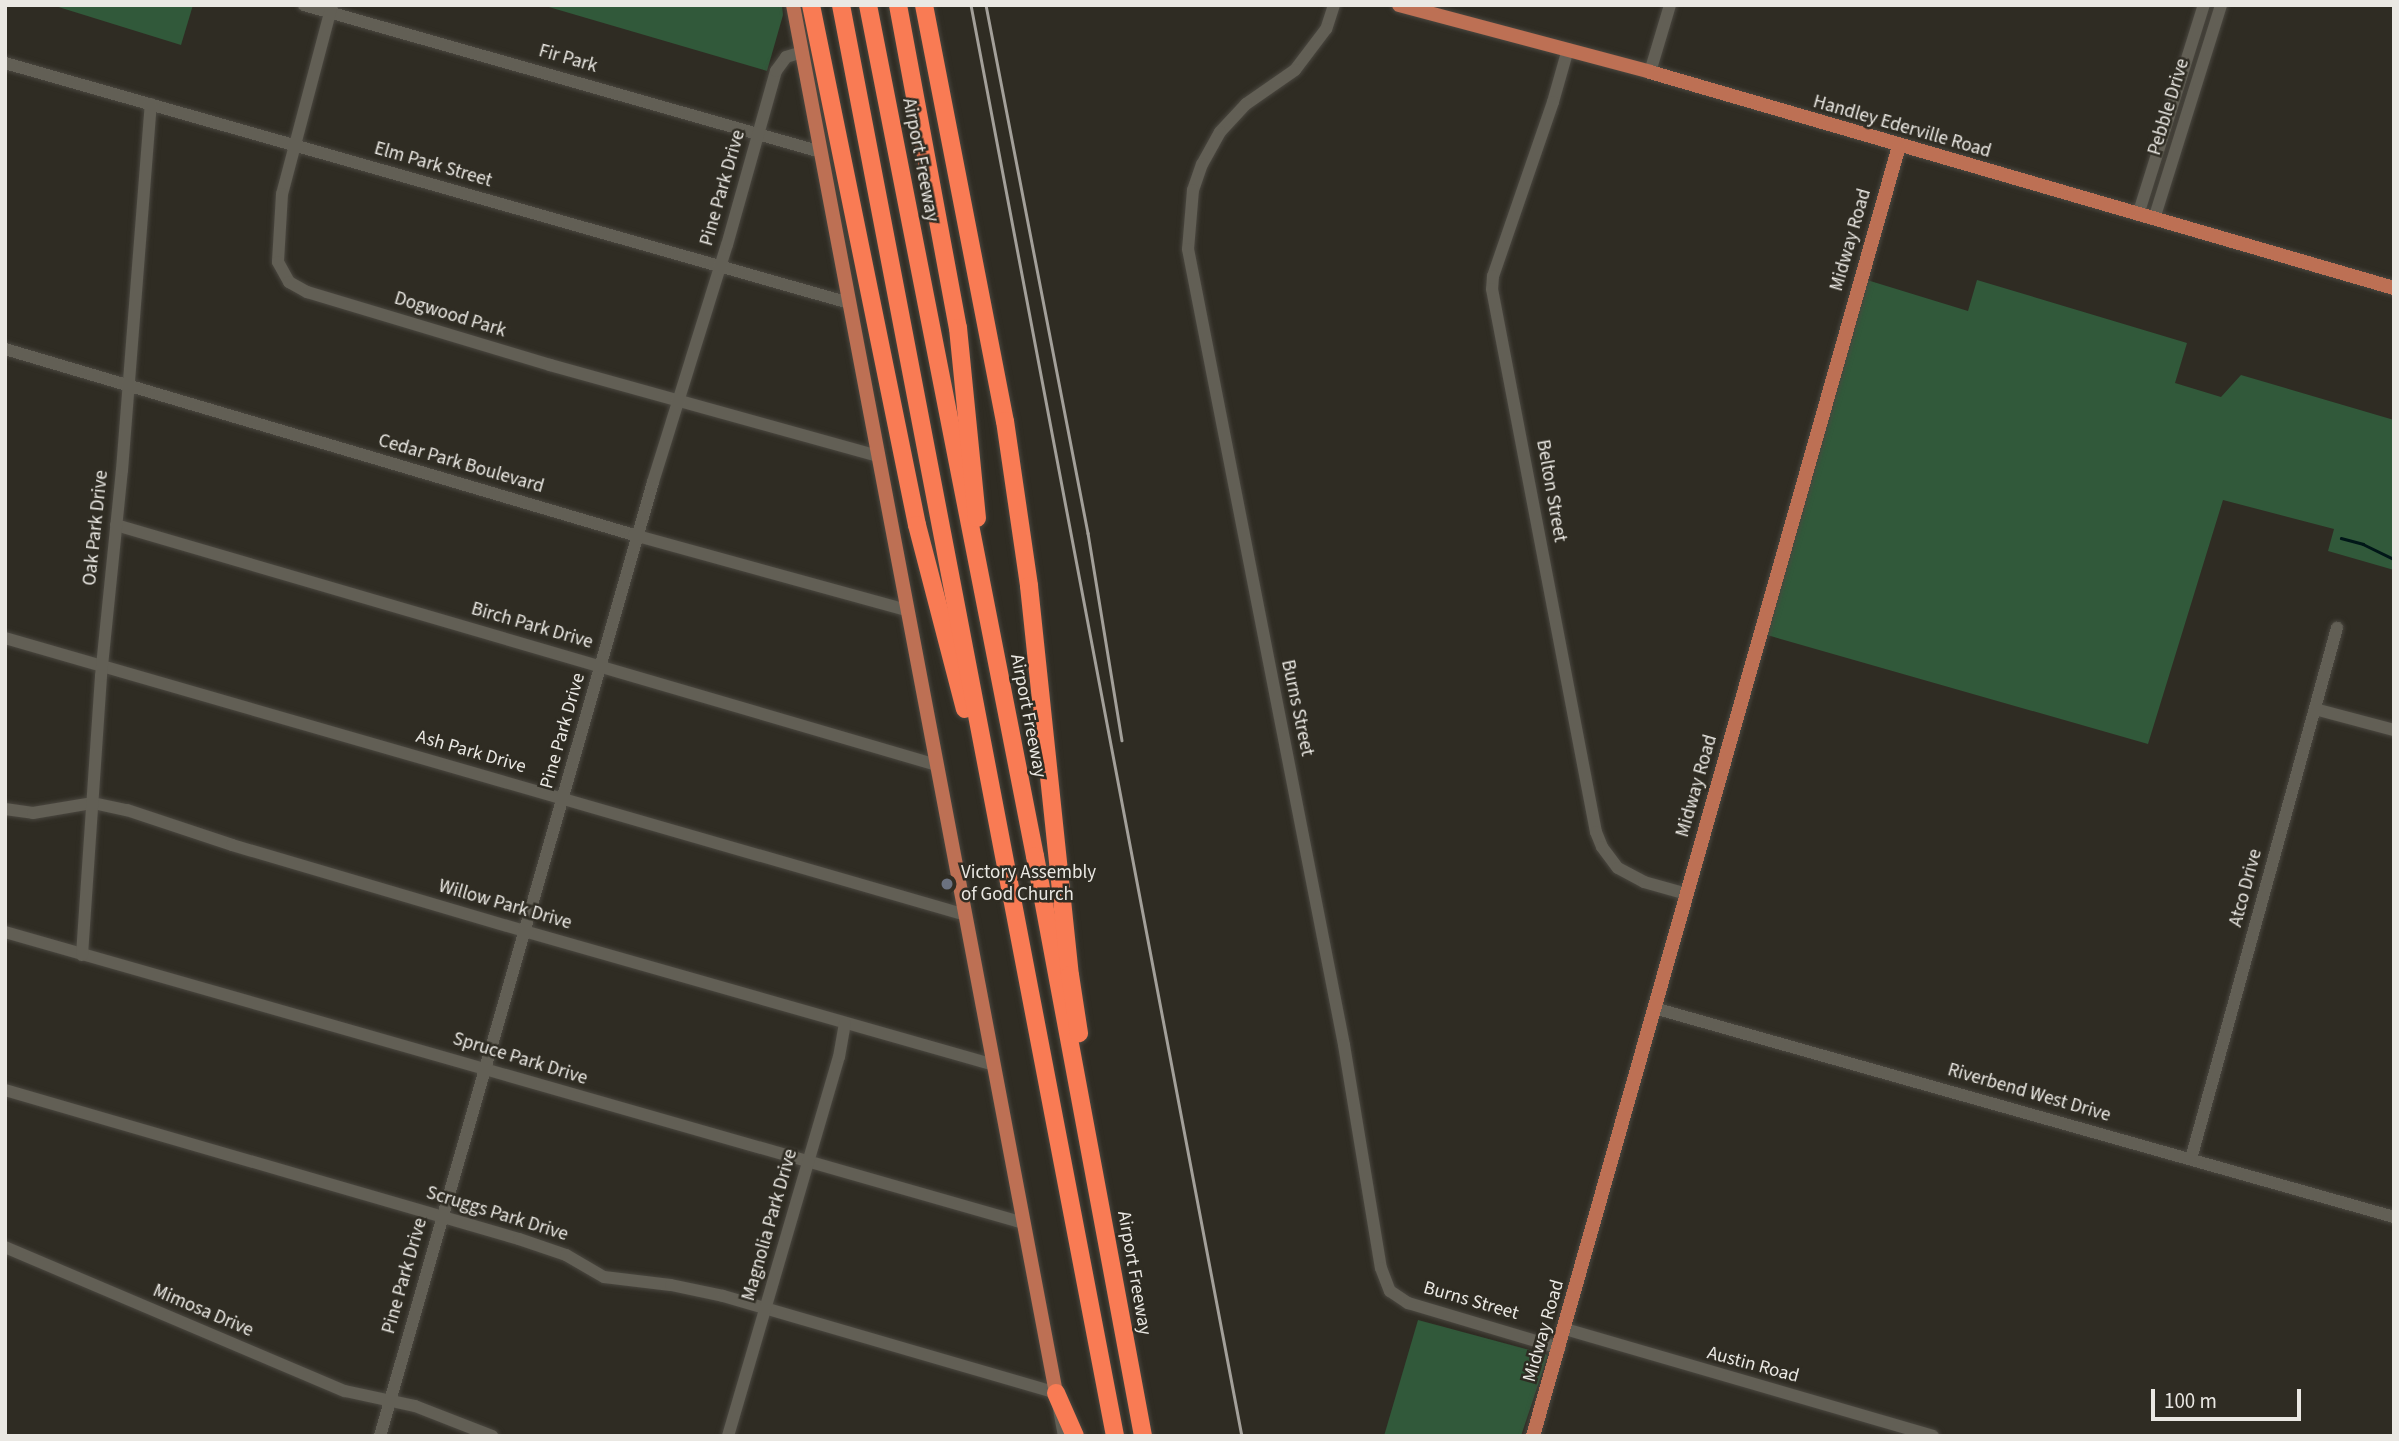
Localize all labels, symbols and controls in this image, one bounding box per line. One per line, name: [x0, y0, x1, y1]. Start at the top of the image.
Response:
street label: Fir Park: [536, 40, 600, 78]
street label: Pebble Drive: [2143, 56, 2195, 158]
street label: Handley Ederville Road: [1810, 91, 1994, 163]
street label: Airport Freeway: [897, 96, 943, 224]
street label: Pine Park Drive: [696, 127, 750, 249]
street label: Elm Park Street: [372, 137, 494, 193]
street label: Midway Road: [1825, 186, 1877, 294]
street label: Dogwood Park: [391, 287, 509, 343]
street label: Cedar Park Boulevard: [376, 429, 546, 499]
street label: Belton Street: [1531, 438, 1571, 544]
street label: Oak Park Drive: [79, 469, 113, 587]
street label: Birch Park Drive: [469, 598, 595, 654]
street label: Airport Freeway: [1005, 652, 1051, 780]
street label: Burns Street: [1276, 658, 1318, 758]
street label: Pine Park Drive: [536, 670, 590, 792]
street label: Ash Park Drive: [413, 725, 529, 779]
street label: Midway Road: [1671, 732, 1723, 840]
street label: Atco Drive: [2225, 847, 2267, 929]
place label: Victory Assembly of God Church: [961, 862, 1096, 906]
street label: Willow Park Drive: [436, 875, 574, 935]
marker: Victory Assembly of God Church: [939, 876, 955, 892]
street label: Spruce Park Drive: [450, 1028, 590, 1090]
street label: Riverbend West Drive: [1945, 1059, 2113, 1127]
street label: Magnolia Park Drive: [737, 1146, 803, 1304]
street label: Scruggs Park Drive: [423, 1182, 571, 1246]
street label: Airport Freeway: [1112, 1209, 1156, 1337]
street label: Pine Park Drive: [378, 1215, 432, 1337]
street label: Burns Street: [1421, 1277, 1521, 1325]
street label: Midway Road: [1518, 1277, 1570, 1385]
street label: Mimosa Drive: [149, 1280, 257, 1342]
street label: Austin Road: [1705, 1342, 1801, 1388]
scale bar: [2154, 1374, 2304, 1418]
text: 100 m: [2164, 1386, 2217, 1416]

